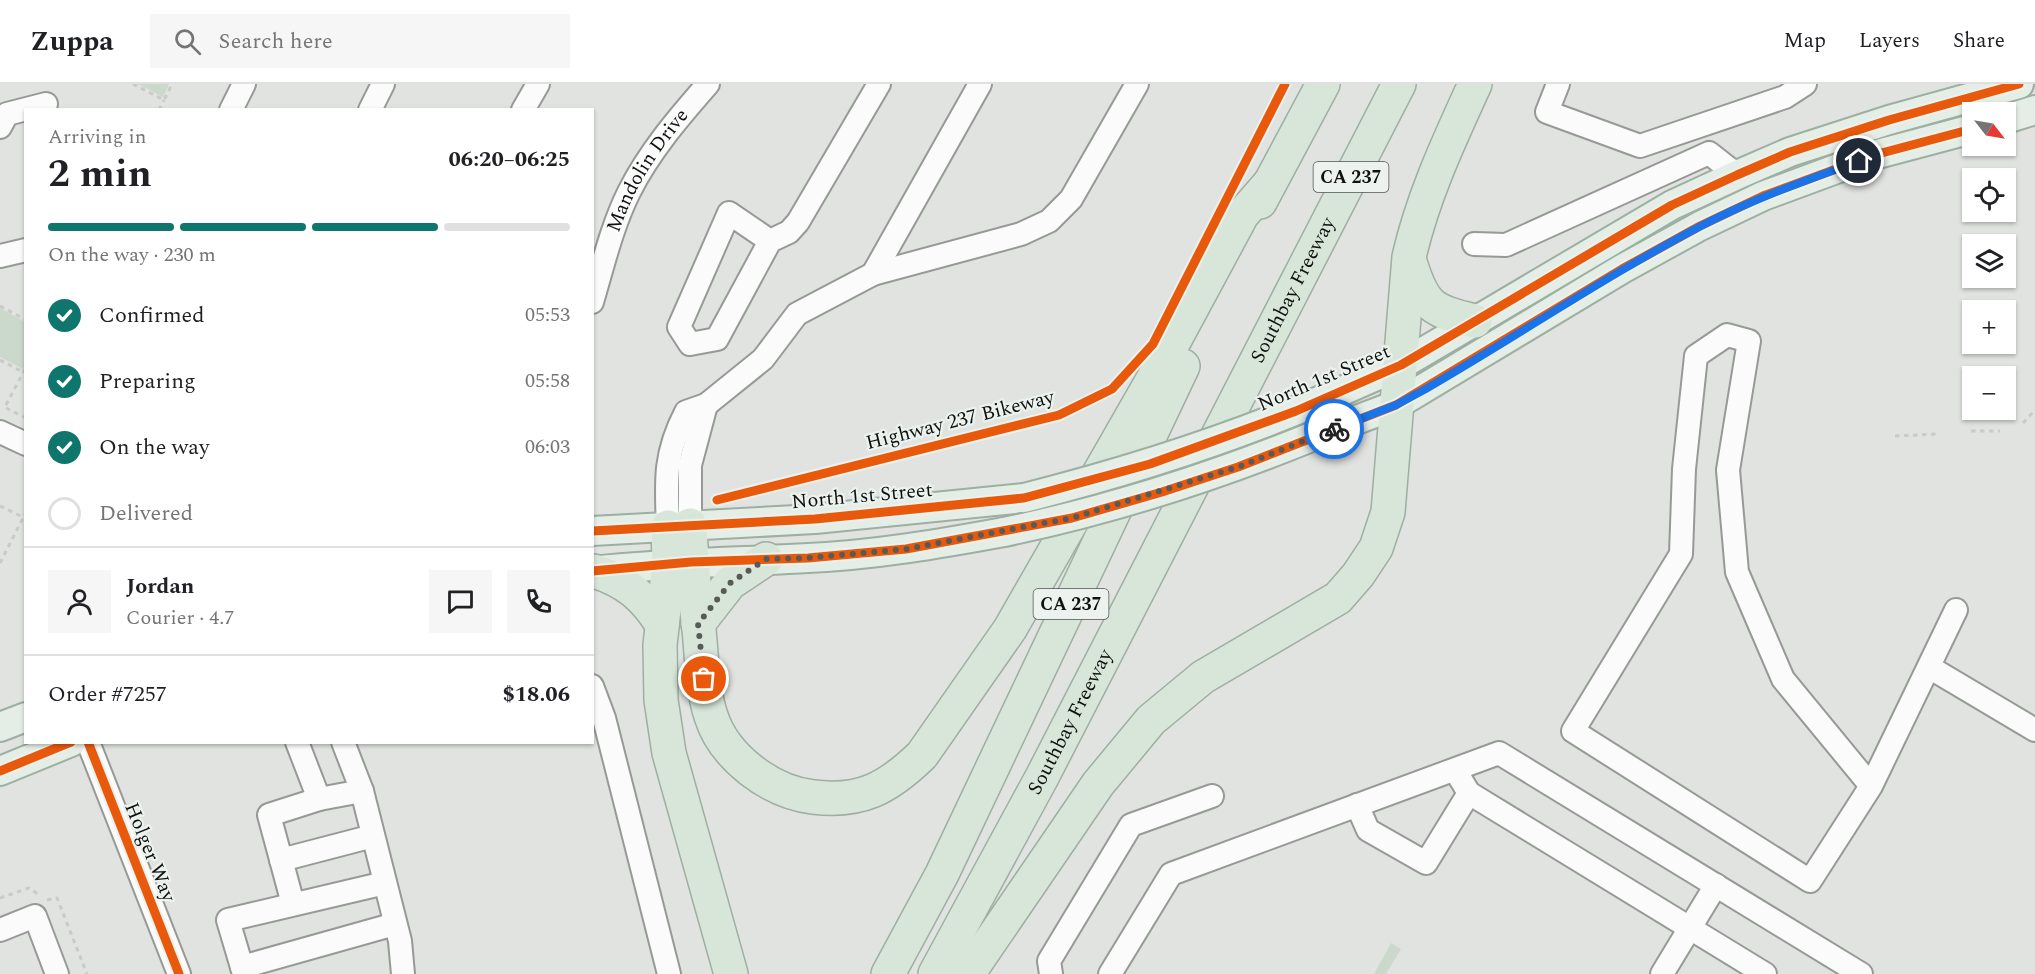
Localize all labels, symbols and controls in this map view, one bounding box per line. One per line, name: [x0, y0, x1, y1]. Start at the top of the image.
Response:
search box: [150, 14, 570, 68]
text: Zuppa: [30, 20, 114, 63]
icon: search: [171, 25, 204, 58]
text: Search here: [219, 25, 333, 58]
text: Map: [1784, 25, 1826, 57]
text: Layers: [1859, 25, 1920, 57]
text: Share: [1953, 25, 2005, 57]
street label: Mandolin Drive: [599, 102, 696, 236]
north arrow: [1962, 102, 2016, 156]
map controls: [1962, 102, 2016, 420]
text: Arriving in: [48, 122, 146, 152]
pin: [1833, 135, 1884, 186]
text: 06:20–06:25: [448, 143, 570, 176]
icon: home: [1842, 144, 1875, 177]
text: 2 min: [48, 145, 152, 204]
road number: CA 237: [1314, 162, 1388, 192]
button: locate: [1962, 168, 2016, 222]
street label: Southbay Freeway: [1243, 211, 1344, 368]
button: layers: [1962, 234, 2016, 288]
text: On the way · 230 m: [48, 240, 216, 270]
icon: check: [48, 299, 81, 332]
text: Confirmed: [99, 299, 205, 332]
text: 05:53: [525, 300, 570, 330]
button: +: [1962, 300, 2016, 354]
street label: North 1st Street: [1253, 337, 1395, 419]
icon: check: [48, 365, 81, 398]
text: Preparing: [99, 365, 196, 398]
text: 05:58: [525, 366, 570, 396]
button: −: [1962, 366, 2016, 420]
street label: Highway 237 Bikeway: [863, 382, 1059, 458]
courier: [1304, 399, 1364, 459]
icon: bike: [1318, 413, 1351, 446]
icon: check: [48, 431, 81, 464]
text: On the way: [99, 431, 210, 464]
text: 06:03: [525, 432, 570, 462]
street label: North 1st Street: [790, 475, 934, 517]
text: Delivered: [99, 497, 193, 530]
button: person: [48, 570, 111, 633]
text: Jordan: [126, 570, 194, 603]
button: chat: [429, 570, 492, 633]
button: phone: [507, 570, 570, 633]
road number: CA 237: [1034, 589, 1108, 619]
text: Courier · 4.7: [126, 603, 234, 633]
street label: Southbay Freeway: [1020, 643, 1121, 800]
pin: [678, 653, 729, 704]
icon: bag: [687, 662, 720, 695]
text: Order #7257: [48, 678, 167, 711]
text: $18.06: [502, 678, 570, 711]
street label: Holger Way: [116, 798, 184, 907]

